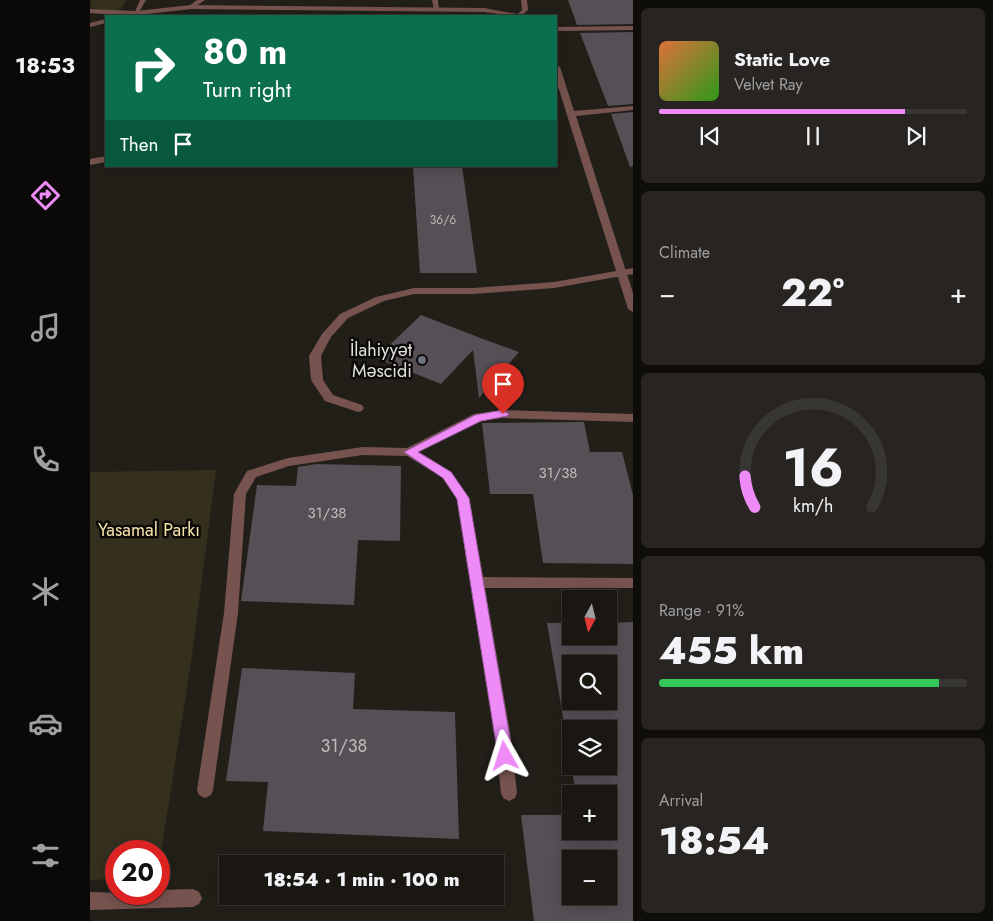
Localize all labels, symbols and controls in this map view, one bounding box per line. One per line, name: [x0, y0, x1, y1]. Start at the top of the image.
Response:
text: 80 m: [203, 27, 287, 77]
icon: right: [120, 35, 185, 100]
text: Static Love: [734, 46, 830, 73]
text: 18:53: [15, 49, 75, 81]
text: Turn right: [203, 73, 291, 105]
text: Velvet Ray: [734, 73, 803, 96]
icon: previous: [696, 122, 724, 150]
icon: pause: [799, 122, 827, 150]
icon: next: [902, 122, 930, 150]
icon: arrive: [169, 130, 197, 158]
text: Then: [120, 131, 159, 158]
icon: directions: [28, 178, 63, 213]
house number: 36/6: [430, 211, 456, 229]
text: Climate: [659, 241, 710, 264]
text: 22°: [781, 265, 844, 320]
text: −: [659, 273, 676, 314]
text: +: [950, 273, 967, 314]
icon: music: [28, 310, 63, 345]
place label: İlahiyyət Məscidi: [350, 337, 413, 384]
marker: İlahiyyət Məscidi: [416, 354, 428, 366]
pin: [482, 363, 524, 414]
icon: arrive: [489, 370, 517, 398]
text: 16: [782, 430, 844, 506]
icon: phone: [28, 442, 63, 477]
house number: 31/38: [538, 462, 578, 484]
text: km/h: [793, 493, 833, 519]
house number: 31/38: [307, 502, 347, 524]
park label: Yasamal Parkı: [98, 517, 200, 543]
icon: climate: [28, 574, 63, 609]
north arrow: [562, 590, 618, 645]
map controls: [562, 590, 617, 905]
text: Range · 91%: [659, 599, 744, 622]
text: 455 km: [659, 623, 804, 678]
button: search: [562, 655, 617, 710]
icon: car: [28, 706, 63, 741]
button: layers: [562, 720, 617, 775]
position arrow: [478, 729, 530, 781]
house number: 31/38: [321, 733, 367, 759]
button: +: [562, 785, 617, 840]
text: Arrival: [659, 789, 703, 812]
text: 18:54: [659, 813, 770, 868]
icon: filters: [28, 838, 63, 873]
speed limit sign: 20: [105, 840, 170, 905]
button: −: [562, 850, 617, 905]
text: 18:54 · 1 min · 100 m: [263, 866, 460, 893]

